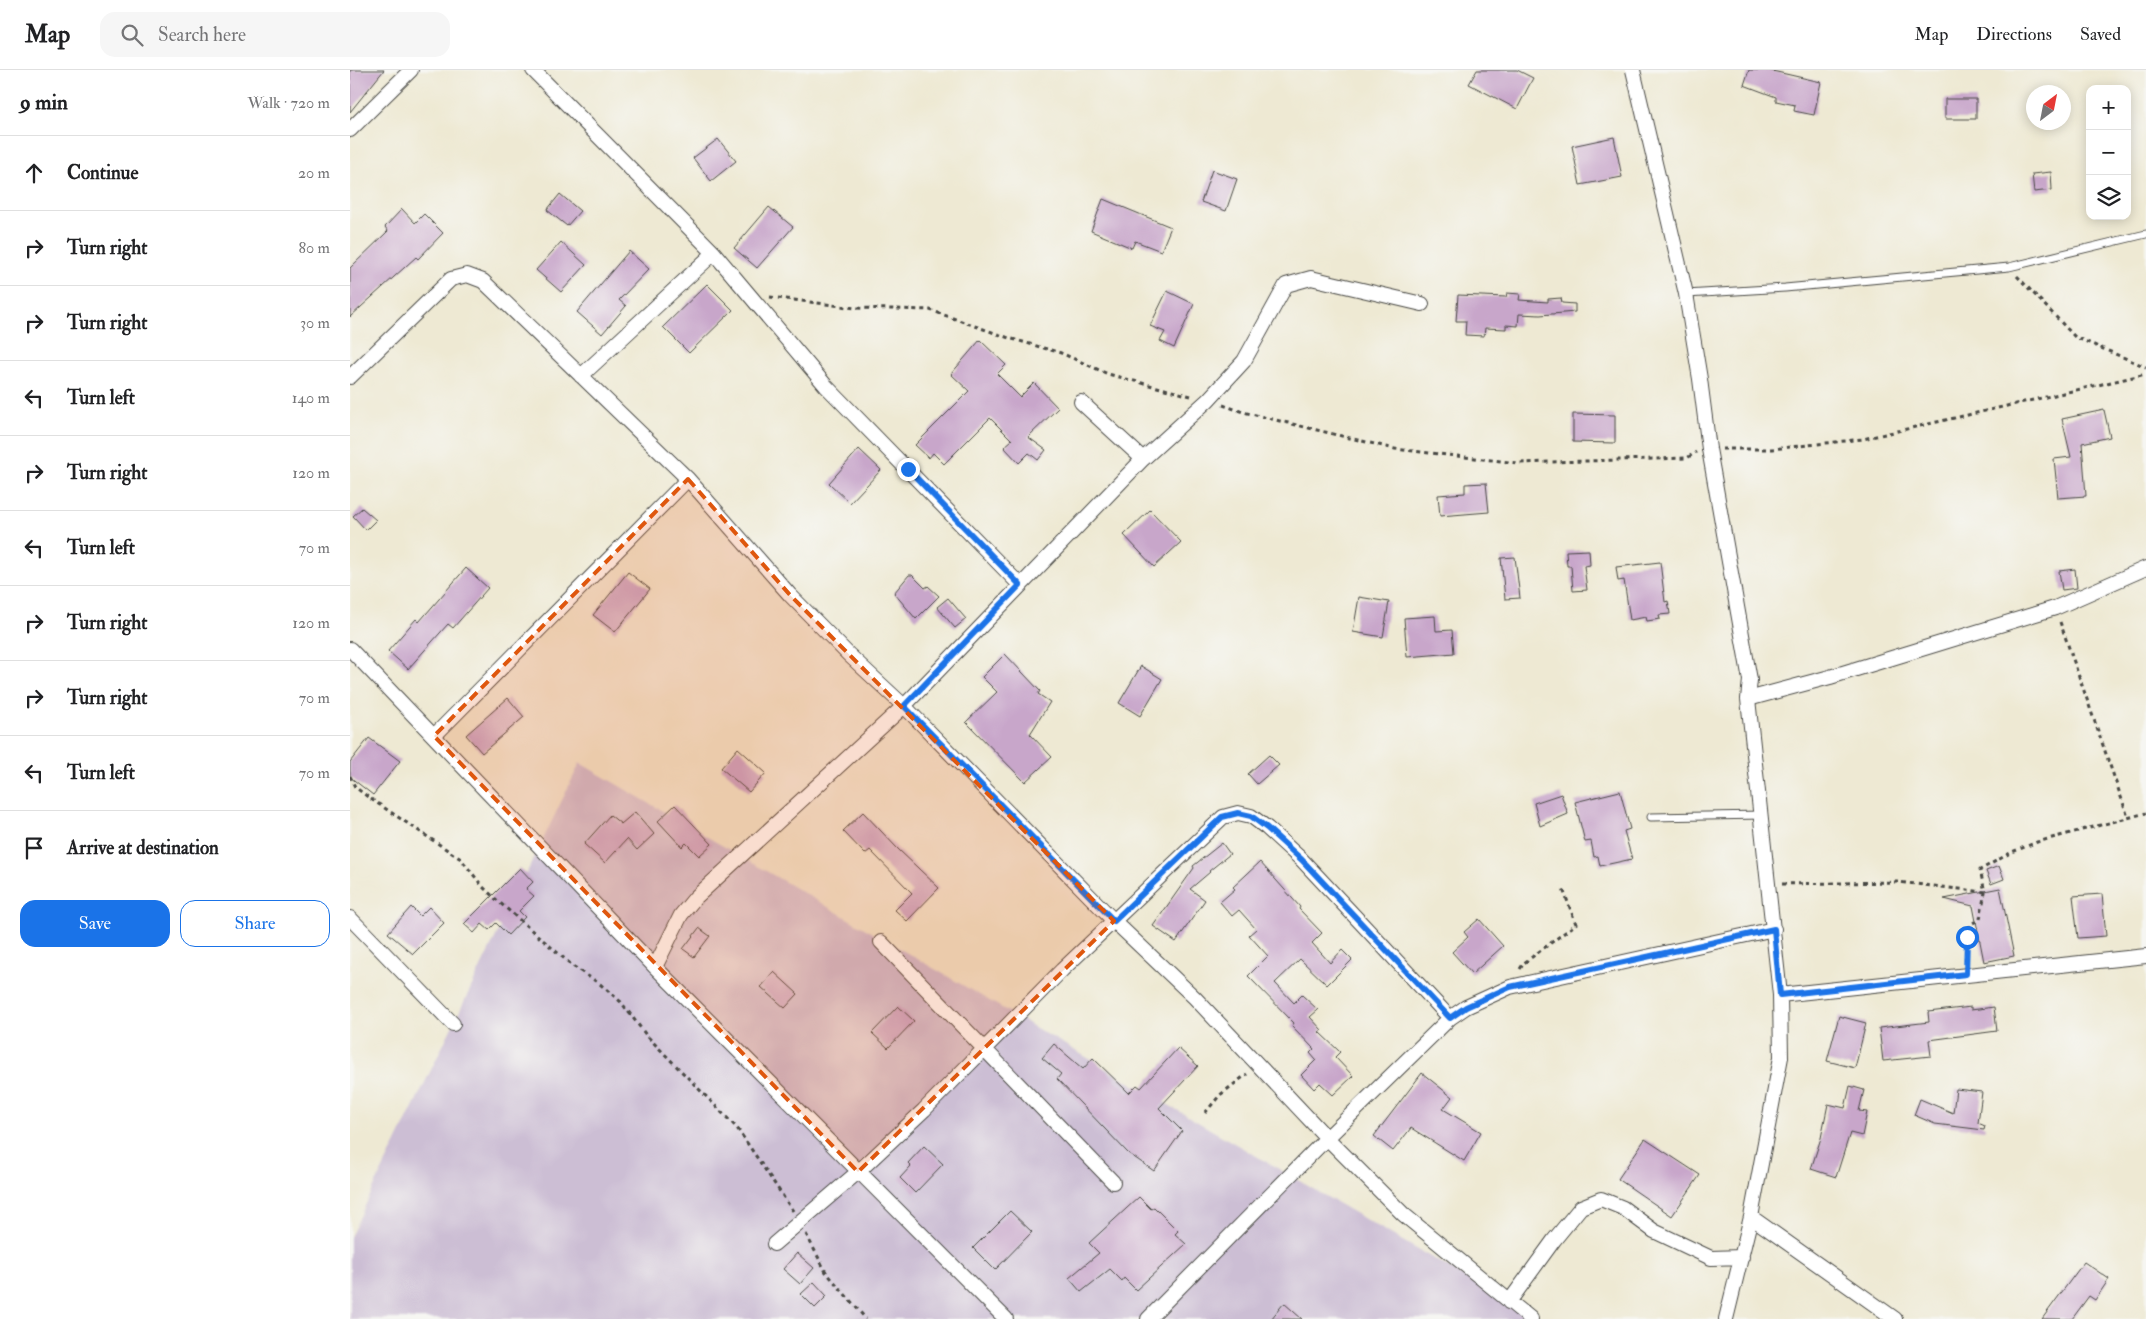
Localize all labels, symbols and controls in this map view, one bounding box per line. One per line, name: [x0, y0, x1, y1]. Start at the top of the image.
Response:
search box: [100, 12, 450, 57]
text: Map: [25, 19, 70, 50]
icon: search: [118, 21, 146, 49]
text: Search here: [158, 23, 246, 47]
text: Map: [1915, 23, 1948, 46]
text: Directions: [1976, 23, 2052, 46]
text: Saved: [2080, 23, 2121, 46]
north arrow: [2026, 85, 2071, 130]
map controls: [2086, 85, 2131, 220]
button: +: [2086, 85, 2131, 130]
text: 9 min: [20, 89, 68, 116]
text: Walk · 720 m: [247, 93, 330, 113]
button: −: [2086, 130, 2131, 175]
icon: ahead: [20, 159, 48, 187]
text: Continue: [67, 161, 138, 185]
text: 20 m: [298, 163, 330, 183]
button: layers: [2086, 175, 2131, 220]
icon: right: [20, 234, 48, 262]
text: Turn right: [67, 236, 147, 260]
text: 80 m: [299, 238, 330, 258]
icon: right: [20, 309, 48, 337]
text: Turn right: [67, 311, 147, 335]
text: 30 m: [300, 313, 330, 333]
icon: left: [20, 384, 48, 412]
text: Turn left: [67, 386, 135, 410]
text: 140 m: [292, 388, 330, 408]
route end: [897, 458, 920, 481]
icon: right: [20, 459, 48, 487]
text: Turn right: [67, 461, 147, 485]
text: 120 m: [292, 463, 330, 483]
icon: left: [20, 534, 48, 562]
text: Turn left: [67, 536, 135, 560]
text: 70 m: [299, 538, 330, 558]
icon: right: [20, 609, 48, 637]
text: Turn right: [67, 611, 147, 635]
text: 120 m: [292, 613, 330, 633]
icon: right: [20, 684, 48, 712]
text: Turn right: [67, 686, 147, 710]
text: 70 m: [299, 688, 330, 708]
icon: left: [20, 759, 48, 787]
text: Turn left: [67, 761, 135, 785]
text: 70 m: [299, 763, 330, 783]
icon: arrive: [20, 834, 48, 862]
text: Arrive at destination: [67, 836, 219, 860]
button: Save: [20, 900, 170, 947]
button: Share: [180, 900, 330, 947]
route start: [1956, 926, 1979, 949]

